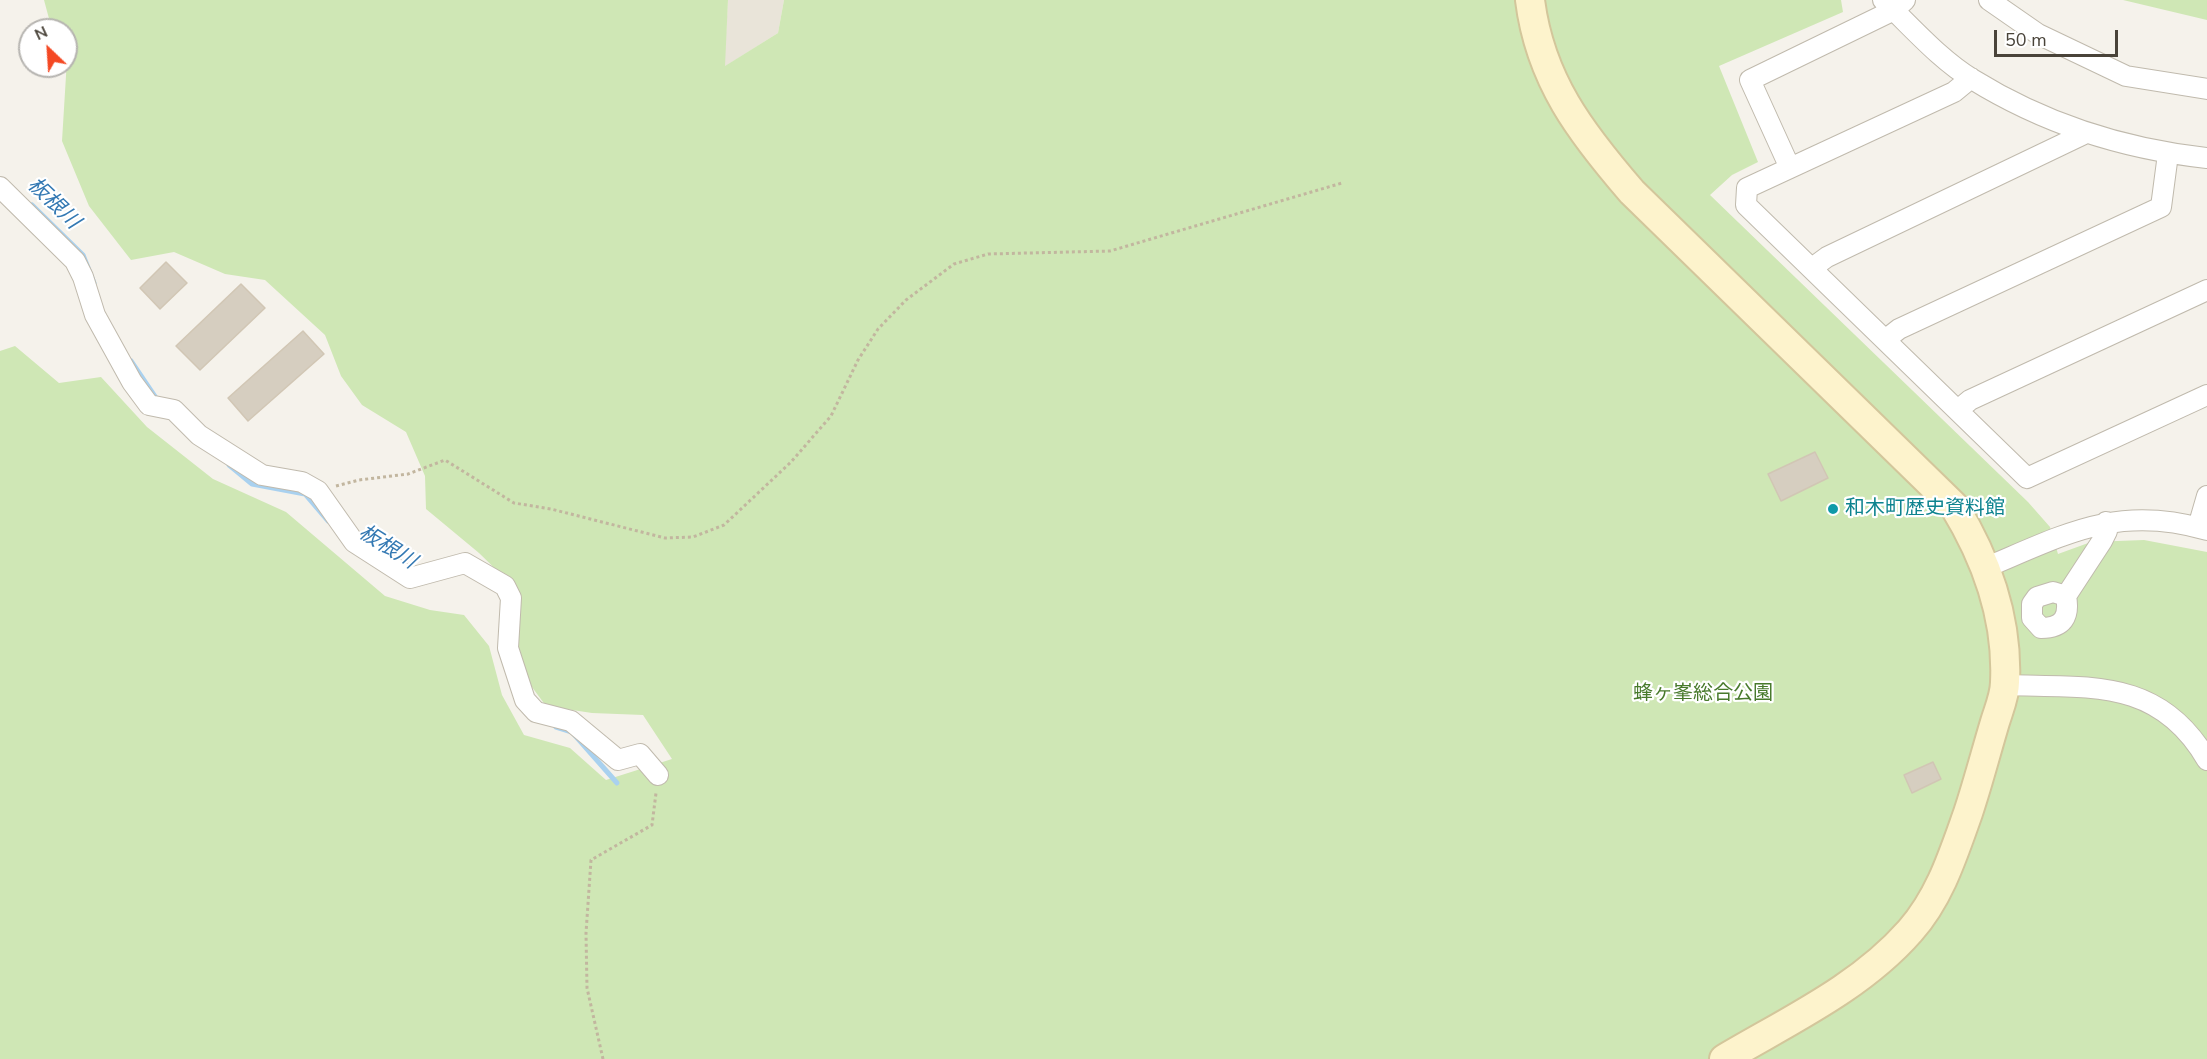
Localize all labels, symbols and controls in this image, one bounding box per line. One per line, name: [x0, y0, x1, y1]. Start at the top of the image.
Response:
north arrow: [18, 18, 78, 78]
scale bar: [1997, 18, 2122, 56]
text: N: [31, 21, 51, 46]
text: 50 m: [2005, 28, 2047, 52]
water label: 板根川: [22, 173, 84, 235]
place label: 和木町歴史資料館: [1845, 497, 2005, 521]
marker: 和木町歴史資料館: [1826, 502, 1840, 516]
water label: 板根川: [354, 521, 420, 575]
park label: 蜂ヶ峯総合公園: [1633, 682, 1773, 706]

